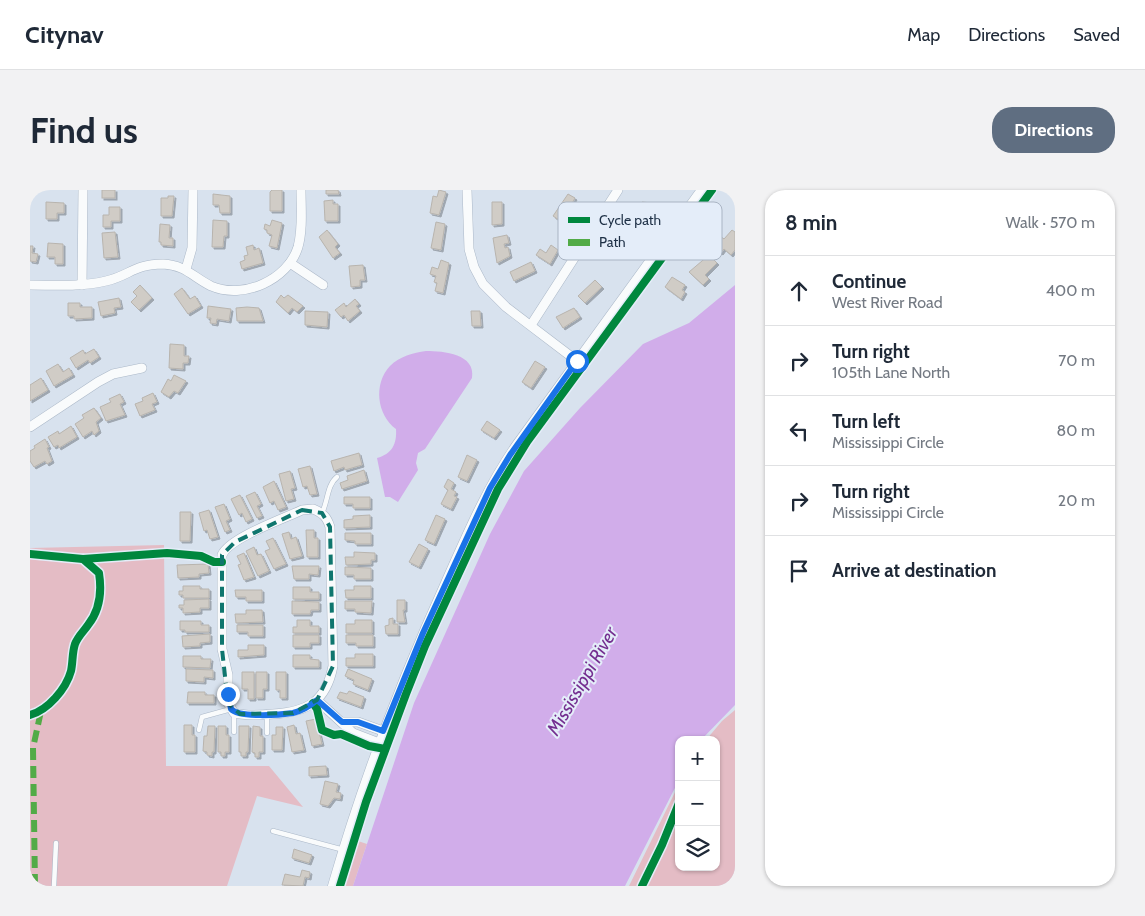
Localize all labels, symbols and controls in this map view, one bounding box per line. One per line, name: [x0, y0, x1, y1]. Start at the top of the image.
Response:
text: Citynav: [25, 20, 104, 49]
text: Map: [907, 24, 940, 46]
text: Directions: [968, 24, 1045, 46]
text: Saved: [1073, 24, 1120, 46]
button: Directions: [992, 107, 1115, 153]
text: Find us: [30, 109, 138, 152]
legend: [558, 202, 722, 260]
text: 8 min: [785, 210, 837, 235]
text: Cycle path: [599, 211, 661, 229]
text: Walk · 570 m: [1006, 213, 1095, 232]
text: Path: [599, 233, 626, 251]
text: Continue: [832, 270, 906, 293]
icon: ahead: [785, 277, 813, 305]
text: 400 m: [1046, 281, 1095, 300]
text: West River Road: [832, 293, 943, 312]
text: Turn right: [832, 340, 910, 363]
icon: right: [785, 347, 813, 375]
route start: [566, 350, 589, 373]
text: 70 m: [1058, 351, 1095, 370]
text: 105th Lane North: [832, 363, 950, 382]
text: Turn left: [832, 410, 900, 433]
icon: left: [785, 417, 813, 445]
text: 80 m: [1057, 421, 1095, 440]
text: Mississippi Circle: [832, 433, 944, 452]
text: Turn right: [832, 480, 910, 503]
icon: right: [785, 487, 813, 515]
text: 20 m: [1058, 491, 1095, 510]
text: Mississippi Circle: [832, 503, 944, 522]
icon: arrive: [785, 557, 813, 585]
text: Arrive at destination: [832, 559, 996, 582]
water label: Mississippi River: [541, 622, 623, 740]
route end: [217, 683, 240, 706]
map controls: [675, 736, 720, 871]
button: +: [675, 736, 720, 781]
button: −: [675, 781, 720, 826]
button: layers: [675, 826, 720, 871]

